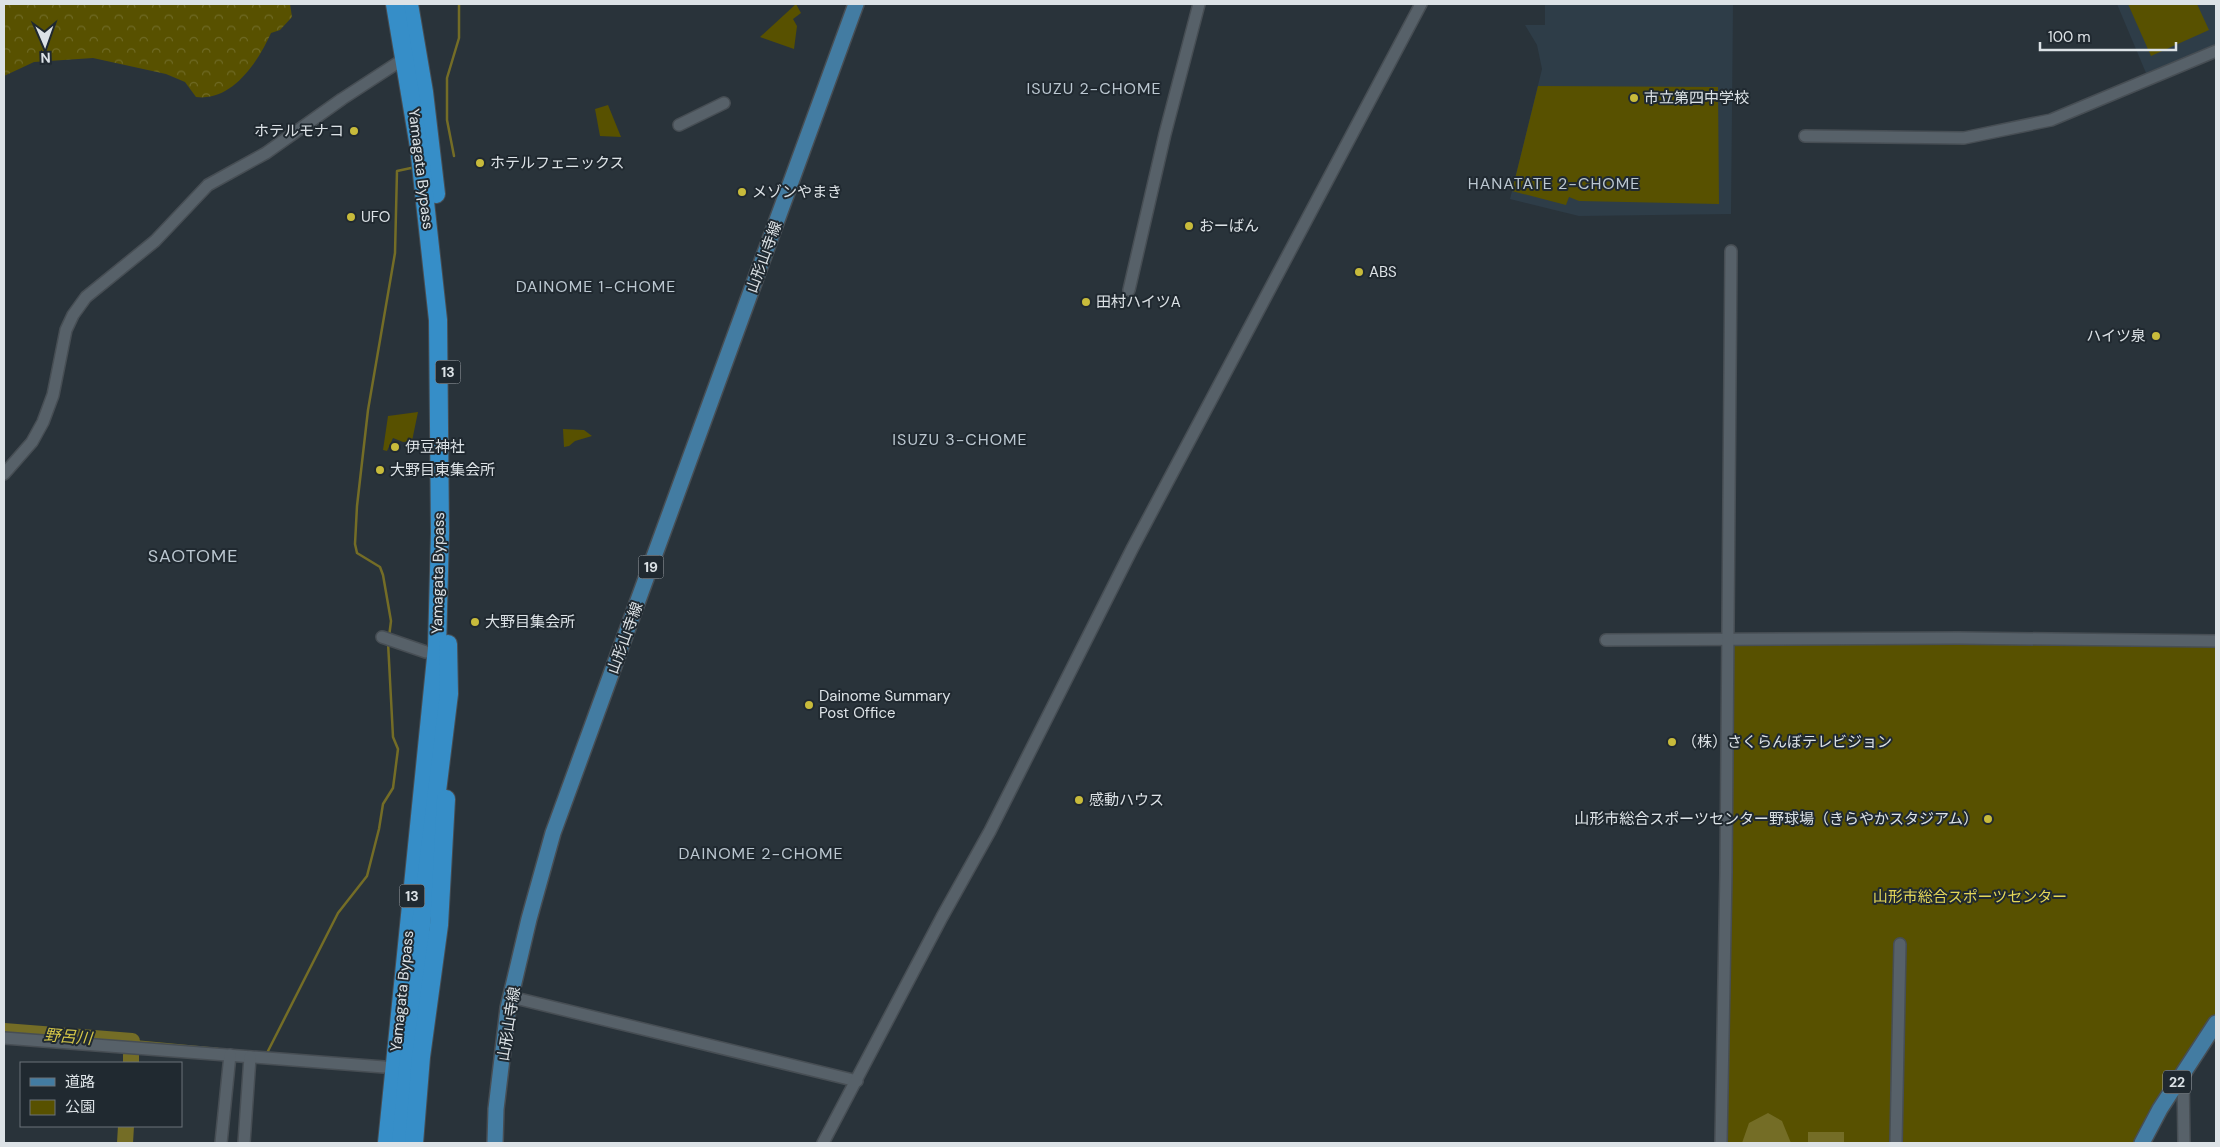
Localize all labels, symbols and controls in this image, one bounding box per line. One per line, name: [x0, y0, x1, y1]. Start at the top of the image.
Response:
north arrow: [20, 20, 70, 70]
scale bar: [2040, 20, 2176, 52]
text: 100 m: [2048, 27, 2091, 47]
text: N: [40, 49, 51, 67]
district label: ISUZU 2-CHOME: [1026, 78, 1162, 99]
place label: 市立第四中学校: [1644, 88, 1749, 108]
marker: 市立第四中学校: [1628, 92, 1640, 104]
street label: Yamagata Bypass: [404, 107, 438, 231]
place label: ホテルモナコ: [254, 121, 344, 141]
marker: ホテルモナコ: [348, 125, 360, 137]
place label: ホテルフェニックス: [490, 153, 625, 173]
marker: ホテルフェニックス: [474, 157, 486, 169]
district label: HANATATE 2-CHOME: [1468, 173, 1640, 194]
place label: メゾンやまき: [752, 182, 842, 202]
marker: メゾンやまき: [736, 186, 748, 198]
place label: UFO: [361, 207, 390, 227]
marker: UFO: [345, 211, 357, 223]
place label: おーばん: [1199, 216, 1259, 236]
street label: 山形山寺線: [742, 218, 786, 296]
marker: おーばん: [1183, 220, 1195, 232]
place label: ABS: [1369, 262, 1397, 282]
marker: ABS: [1353, 266, 1365, 278]
district label: DAINOME 1-CHOME: [516, 276, 676, 297]
place label: 田村ハイツA: [1096, 292, 1181, 312]
marker: 田村ハイツA: [1080, 296, 1092, 308]
place label: ハイツ泉: [2086, 326, 2146, 346]
marker: ハイツ泉: [2150, 330, 2162, 342]
road number: 13: [436, 361, 460, 384]
district label: ISUZU 3-CHOME: [892, 429, 1028, 450]
place label: 伊豆神社: [405, 437, 465, 457]
marker: 伊豆神社: [389, 441, 401, 453]
place label: 大野目東集会所: [390, 460, 495, 480]
marker: 大野目東集会所: [374, 464, 386, 476]
street label: Yamagata Bypass: [427, 512, 449, 634]
district label: SAOTOME: [148, 544, 238, 568]
road number: 19: [638, 556, 664, 578]
street label: 山形山寺線: [603, 599, 647, 677]
place label: 大野目集会所: [485, 612, 575, 632]
marker: 大野目集会所: [469, 616, 481, 628]
place label: Dainome Summary Post Office: [819, 686, 951, 723]
marker: Dainome Summary Post Office: [803, 699, 815, 711]
place label: （株）さくらんぼテレビジョン: [1682, 732, 1892, 752]
marker: （株）さくらんぼテレビジョン: [1666, 736, 1678, 748]
place label: 感動ハウス: [1089, 790, 1164, 810]
marker: 感動ハウス: [1073, 794, 1085, 806]
place label: 山形市総合スポーツセンター野球場（きらやかスタジアム）: [1574, 809, 1978, 829]
marker: 山形市総合スポーツセンター野球場（きらやかスタジアム）: [1982, 813, 1994, 825]
district label: DAINOME 2-CHOME: [679, 843, 843, 864]
road number: 13: [400, 884, 424, 908]
park label: 山形市総合スポーツセンター: [1873, 887, 2067, 907]
street label: Yamagata Bypass: [386, 929, 418, 1053]
street label: 山形山寺線: [493, 985, 525, 1063]
water label: 野呂川: [43, 1024, 95, 1049]
legend: [20, 1062, 182, 1127]
road number: 22: [2163, 1070, 2191, 1094]
text: 道路: [65, 1072, 95, 1092]
text: 公園: [65, 1097, 95, 1117]

